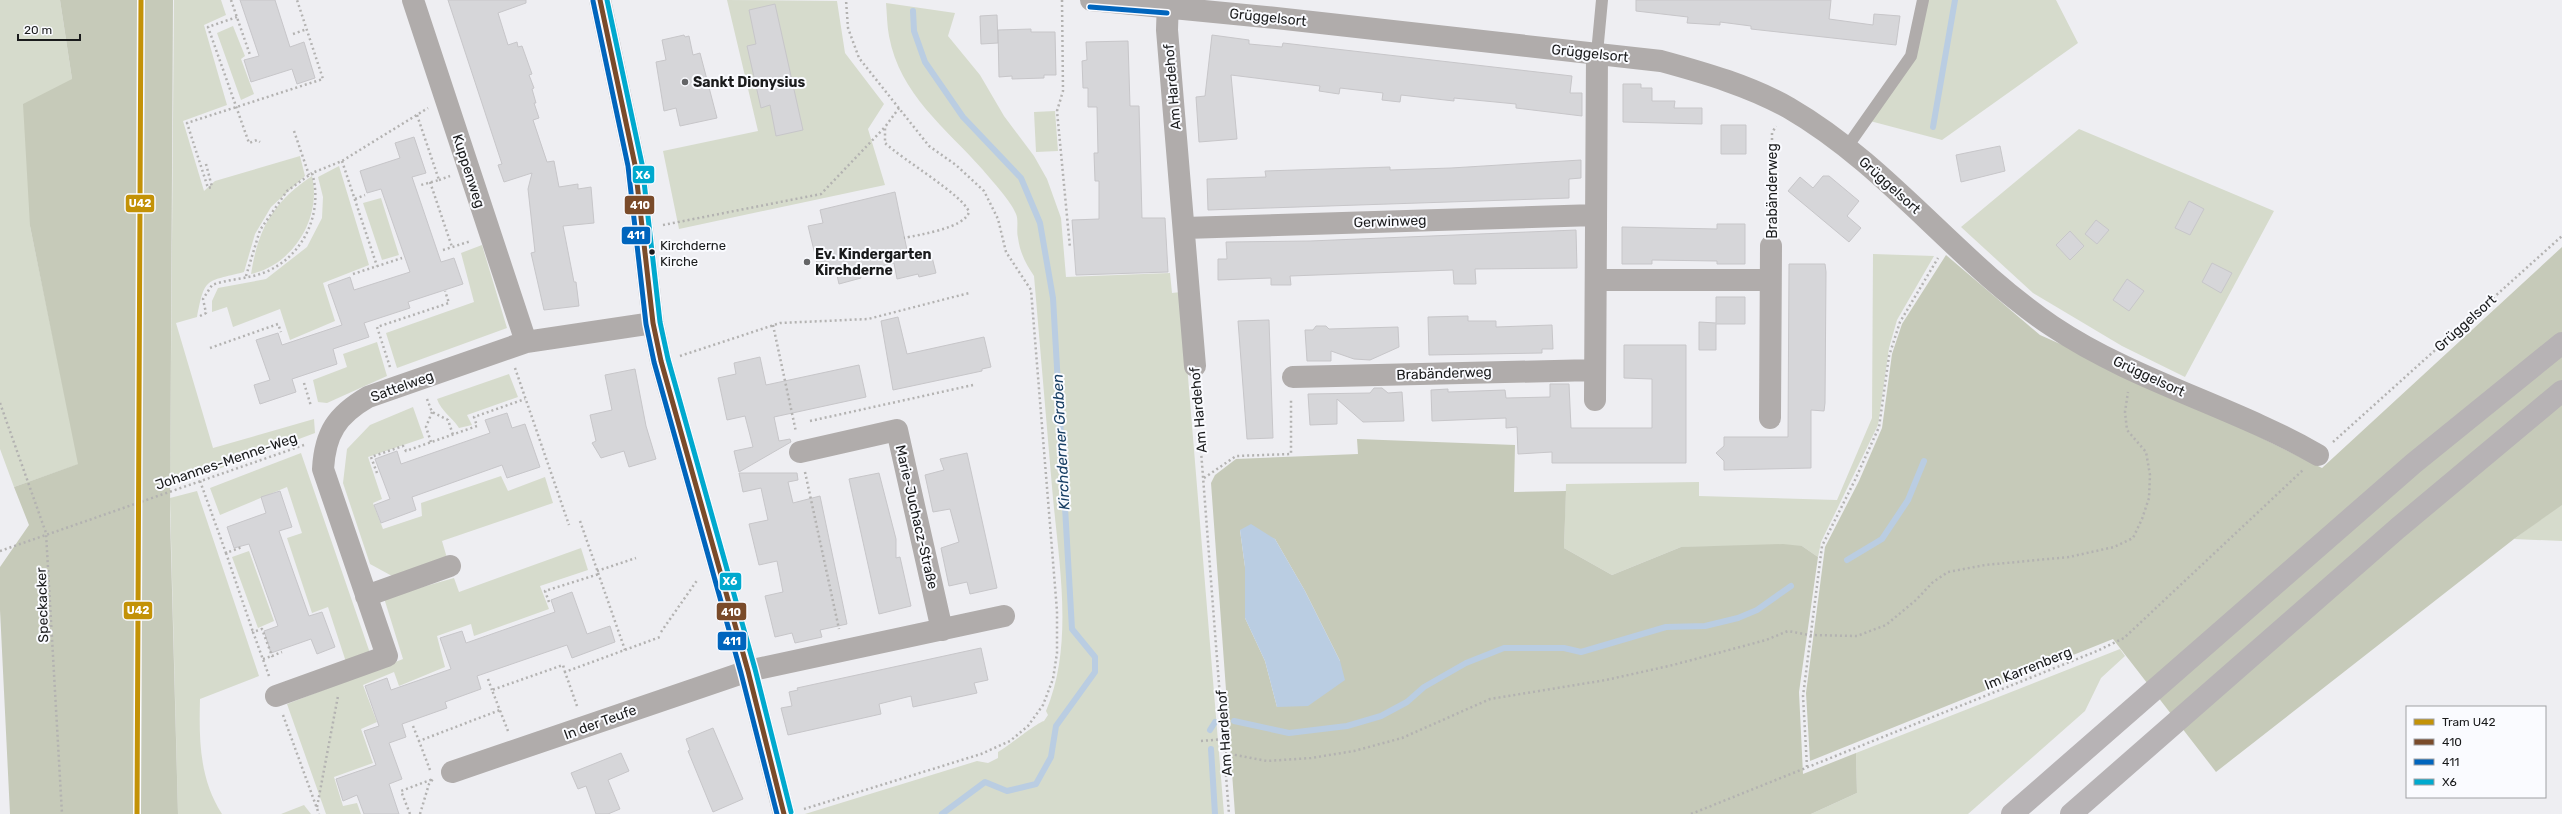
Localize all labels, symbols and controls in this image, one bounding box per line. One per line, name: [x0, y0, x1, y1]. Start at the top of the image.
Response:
street label: Grüggelsort: [1229, 5, 1308, 30]
scale bar: [18, 16, 80, 42]
text: 20 m: [24, 23, 52, 37]
street label: Grüggelsort: [1551, 41, 1630, 66]
street label: Am Hardehof: [1160, 43, 1185, 131]
place label: Sankt Dionysius: [693, 74, 805, 91]
marker: Sankt Dionysius: [680, 77, 690, 87]
street label: Kuppenweg: [449, 132, 488, 210]
street label: Brabänderweg: [1764, 143, 1781, 239]
street label: Grüggelsort: [1855, 153, 1924, 218]
line badge: X6: [632, 165, 655, 184]
text: X6: [636, 169, 650, 182]
line badge: U42: [125, 194, 155, 213]
line badge: 410: [624, 195, 655, 215]
text: U42: [129, 197, 151, 210]
text: 410: [630, 199, 650, 212]
street label: Gerwinweg: [1353, 212, 1427, 231]
line badge: 411: [621, 226, 651, 245]
text: 411: [627, 229, 645, 242]
place label: Kirchderne Kirche: [660, 238, 726, 269]
place label: Ev. Kindergarten Kirchderne: [815, 246, 932, 279]
marker: Kirchderne Kirche: [647, 247, 657, 257]
marker: Ev. Kindergarten Kirchderne: [802, 257, 812, 267]
street label: Grüggelsort: [2431, 291, 2500, 356]
street label: Grüggelsort: [2110, 352, 2188, 401]
street label: Brabänderweg: [1396, 363, 1492, 384]
street label: Am Hardehof: [1186, 366, 1211, 454]
street label: Sattelweg: [368, 367, 436, 406]
water label: Kirchderner Graben: [1048, 373, 1074, 511]
street label: Johannes-Menne-Weg: [153, 429, 299, 494]
street label: Marie-Juchacz-Straße: [892, 443, 941, 591]
street label: Speckacker: [33, 566, 52, 643]
line badge: X6: [719, 572, 742, 591]
text: X6: [723, 575, 737, 588]
line badge: U42: [123, 601, 153, 620]
line badge: 410: [716, 602, 747, 621]
text: U42: [127, 604, 149, 617]
text: 410: [721, 606, 741, 619]
line badge: 411: [717, 631, 747, 651]
text: 411: [723, 635, 741, 648]
street label: Im Karrenberg: [1982, 643, 2074, 694]
street label: Am Hardehof: [1213, 689, 1236, 777]
street label: In der Teufe: [561, 701, 639, 743]
legend: [2406, 706, 2546, 798]
text: Tram U42: [2442, 715, 2496, 729]
text: 410: [2442, 735, 2462, 749]
text: 411: [2442, 755, 2459, 769]
text: X6: [2442, 775, 2457, 789]

